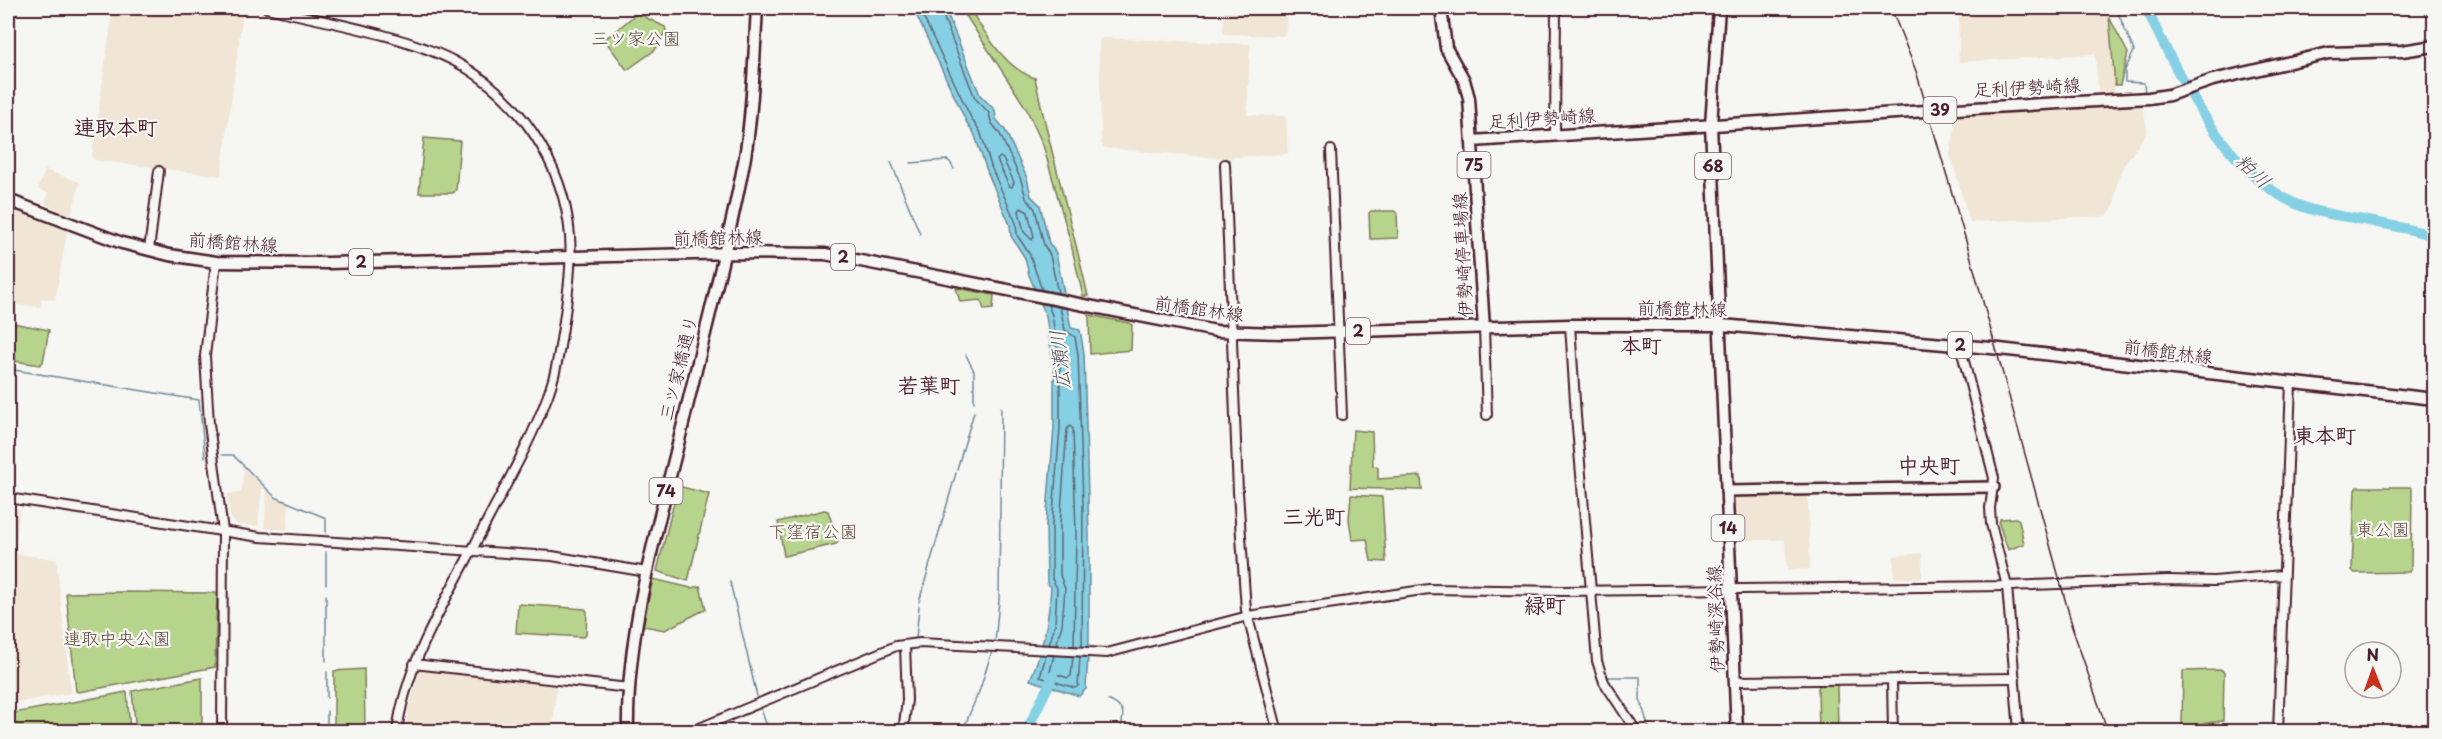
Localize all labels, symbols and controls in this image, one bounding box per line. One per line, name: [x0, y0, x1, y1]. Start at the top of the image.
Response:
park label: 三ツ家公園: [591, 24, 681, 51]
street label: 足利伊勢崎線: [1972, 70, 2082, 103]
road number: 39: [1924, 97, 1956, 123]
street label: 足利伊勢崎線: [1487, 100, 1597, 135]
district label: 連取本町: [74, 110, 158, 142]
water label: 粕川: [2229, 146, 2279, 195]
road number: 75: [1458, 152, 1490, 178]
road number: 68: [1695, 153, 1731, 179]
street label: 伊勢崎停車場線: [1445, 191, 1478, 319]
street label: 前橋館林線: [673, 222, 763, 251]
street label: 前橋館林線: [187, 225, 279, 258]
road number: 2: [831, 244, 855, 270]
road number: 2: [349, 249, 373, 275]
street label: 前橋館林線: [1153, 288, 1246, 327]
street label: 前橋館林線: [1637, 293, 1727, 322]
street label: 三ツ家橋通り: [651, 312, 704, 423]
road number: 2: [1346, 318, 1370, 344]
district label: 本町: [1620, 328, 1662, 360]
water label: 広瀬川: [1041, 329, 1077, 392]
road number: 2: [1948, 332, 1972, 358]
street label: 前橋館林線: [2122, 332, 2214, 369]
district label: 若葉町: [898, 368, 961, 400]
district label: 東本町: [2294, 418, 2357, 450]
district label: 中央町: [1898, 448, 1961, 480]
road number: 74: [650, 478, 682, 504]
district label: 三光町: [1283, 499, 1346, 531]
road number: 14: [1712, 515, 1744, 541]
park label: 東公園: [2356, 515, 2410, 542]
park label: 下窪宿公園: [768, 517, 858, 544]
street label: 伊勢崎深谷線: [1699, 565, 1730, 673]
district label: 緑町: [1524, 588, 1566, 620]
park label: 連取中央公園: [63, 624, 171, 651]
north arrow: [2343, 640, 2403, 700]
text: N: [2366, 642, 2379, 666]

